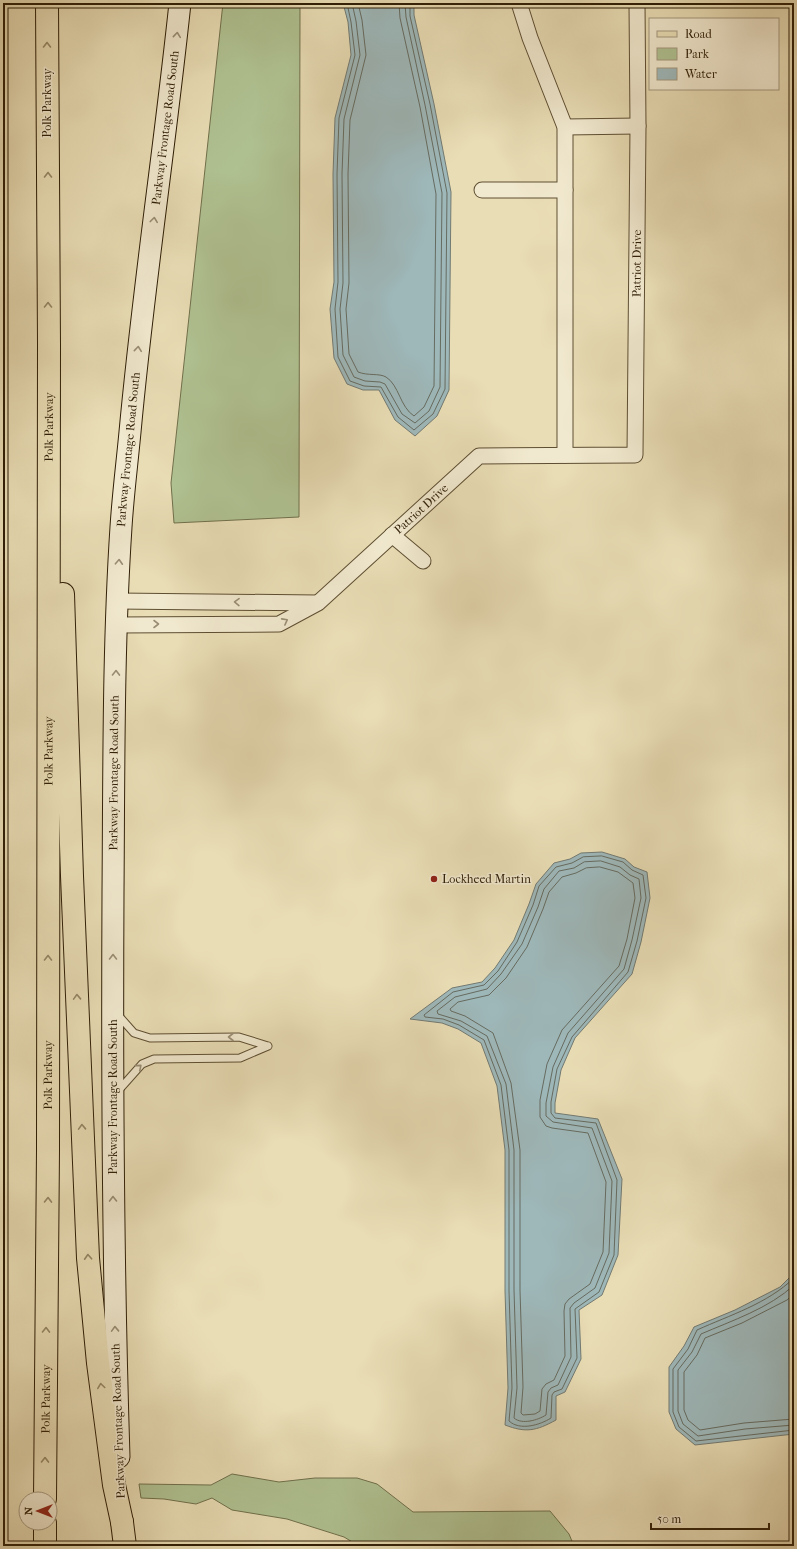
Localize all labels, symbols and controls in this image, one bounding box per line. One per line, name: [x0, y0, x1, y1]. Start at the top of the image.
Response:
legend: [649, 18, 779, 90]
text: Road: [685, 27, 712, 41]
one-way arrow: [172, 32, 181, 38]
one-way arrow: [43, 42, 51, 48]
text: Park: [685, 47, 710, 61]
street label: Parkway Frontage Road South: [149, 49, 182, 206]
text: Water: [684, 67, 718, 81]
street label: Polk Parkway: [40, 68, 54, 138]
one-way arrow: [44, 172, 52, 178]
one-way arrow: [149, 217, 158, 223]
street label: Patriot Drive: [629, 229, 644, 297]
one-way arrow: [44, 302, 52, 308]
one-way arrow: [133, 346, 142, 352]
street label: Parkway Frontage Road South: [114, 371, 143, 527]
street label: Polk Parkway: [42, 392, 56, 462]
street label: Patriot Drive: [391, 481, 451, 537]
one-way arrow: [114, 559, 123, 565]
one-way arrow: [234, 598, 240, 606]
one-way arrow: [281, 618, 288, 625]
one-way arrow: [153, 620, 159, 628]
one-way arrow: [111, 670, 120, 676]
street label: Parkway Frontage Road South: [106, 695, 122, 851]
street label: Polk Parkway: [41, 716, 56, 786]
place label: Lockheed Martin: [442, 872, 531, 886]
marker: Lockheed Martin: [429, 874, 439, 884]
one-way arrow: [109, 954, 117, 960]
one-way arrow: [44, 955, 52, 961]
one-way arrow: [73, 994, 81, 1000]
street label: Parkway Frontage Road South: [106, 1019, 120, 1175]
one-way arrow: [228, 1033, 234, 1042]
street label: Polk Parkway: [41, 1040, 55, 1110]
one-way arrow: [135, 1065, 142, 1072]
one-way arrow: [78, 1124, 87, 1130]
one-way arrow: [109, 1196, 117, 1202]
one-way arrow: [44, 1197, 52, 1203]
one-way arrow: [83, 1254, 92, 1260]
one-way arrow: [111, 1326, 119, 1332]
one-way arrow: [42, 1327, 50, 1333]
street label: Parkway Frontage Road South: [108, 1343, 128, 1499]
street label: Polk Parkway: [39, 1364, 53, 1434]
one-way arrow: [97, 1383, 106, 1389]
one-way arrow: [41, 1457, 49, 1463]
north arrow: [18, 1491, 58, 1531]
scale bar: [651, 1505, 769, 1531]
text: N: [22, 1506, 35, 1515]
text: 50 m: [657, 1512, 681, 1526]

